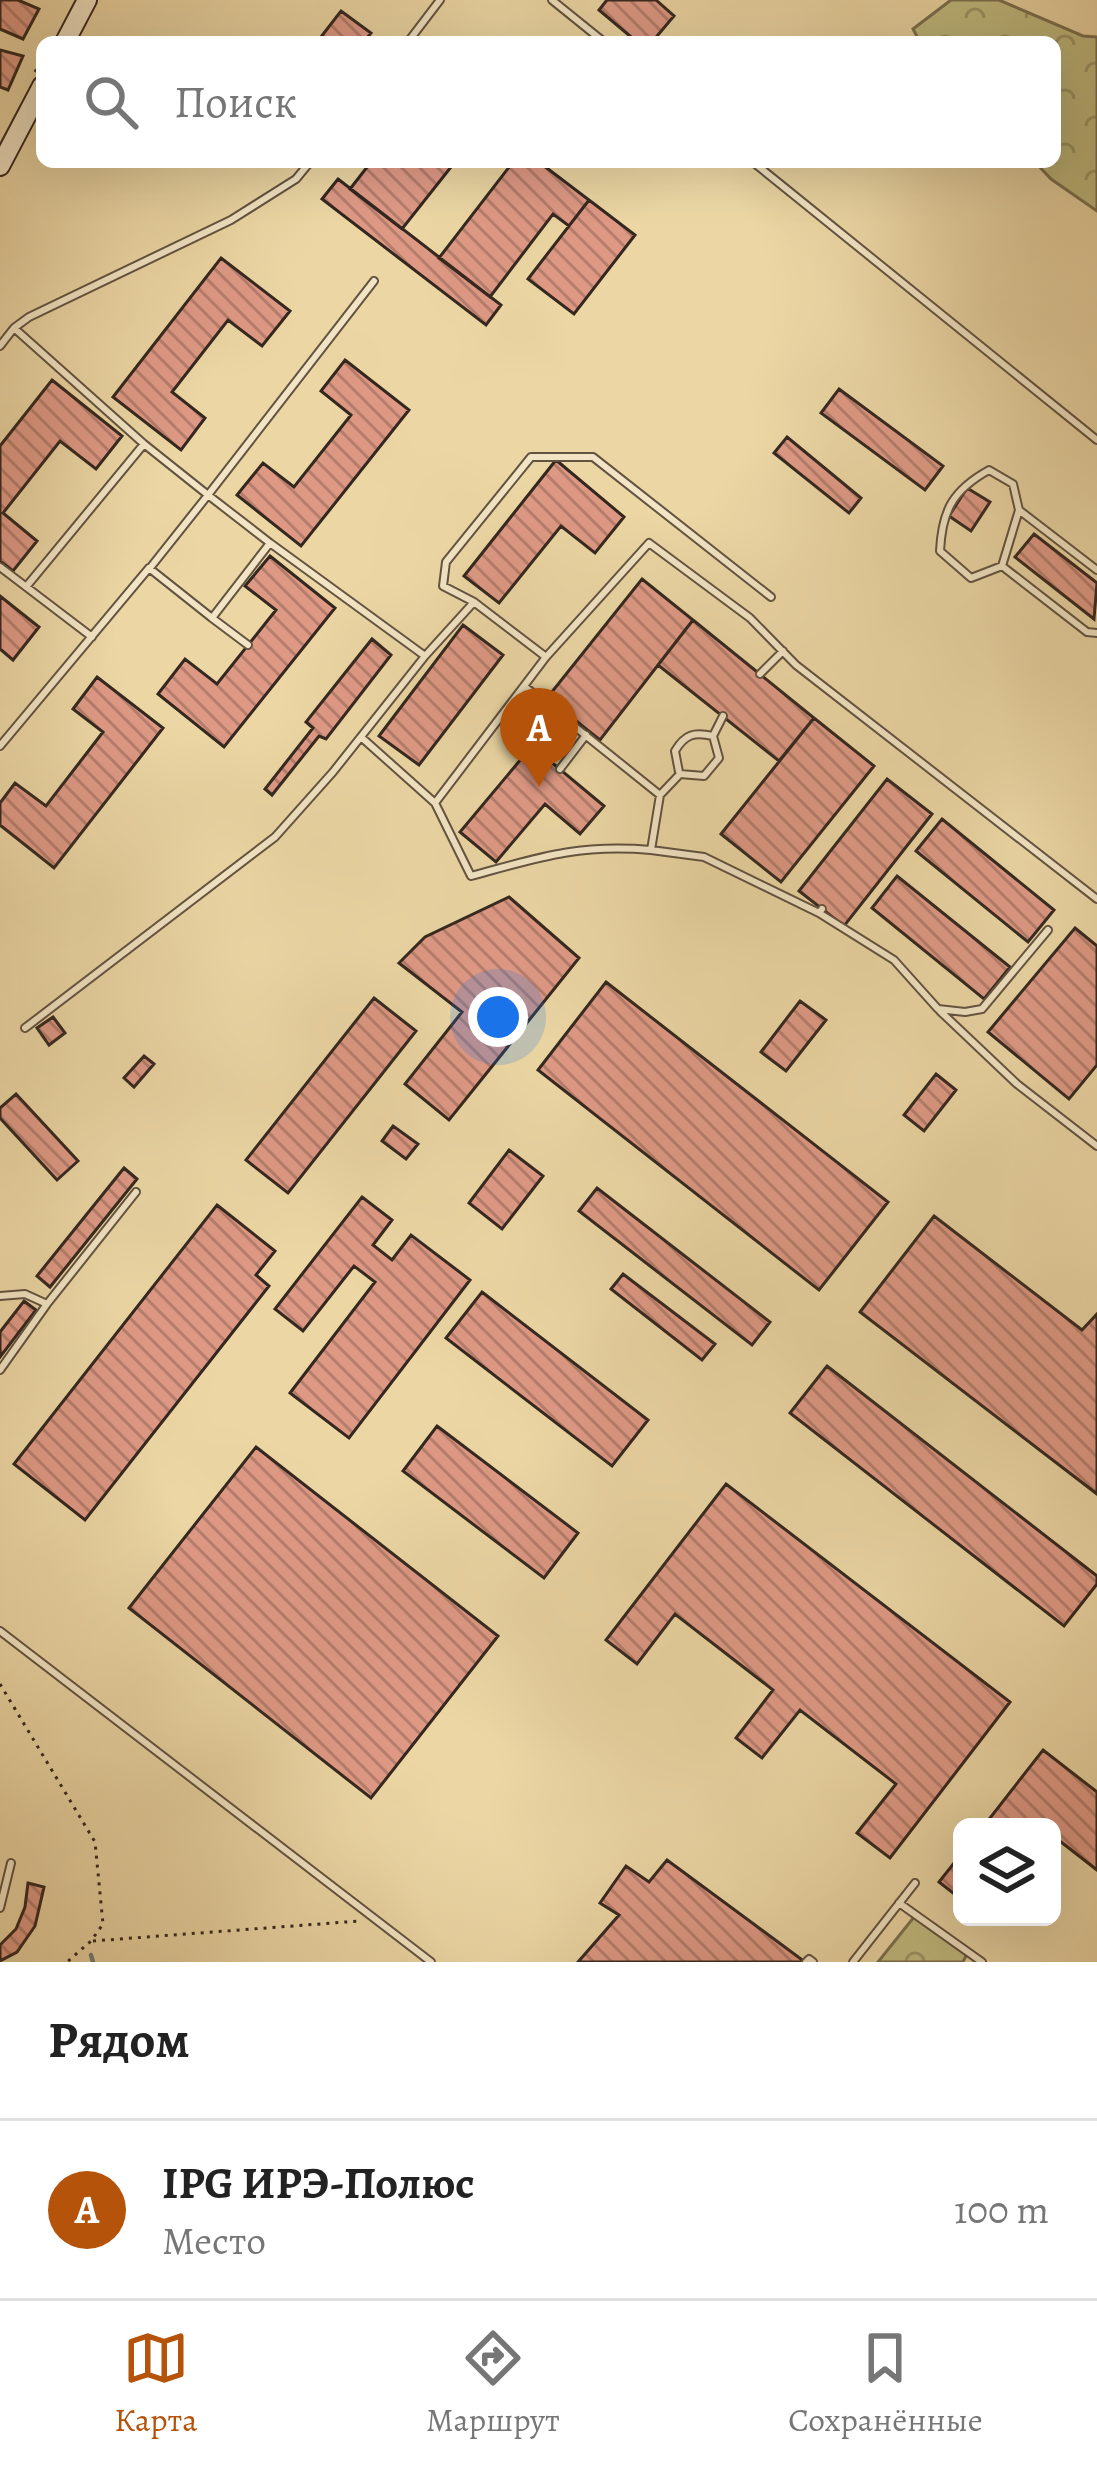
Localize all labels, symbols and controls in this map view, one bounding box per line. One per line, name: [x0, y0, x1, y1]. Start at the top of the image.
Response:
search box: [36, 36, 1061, 168]
icon: search: [78, 69, 144, 135]
text: Поиск: [174, 71, 297, 133]
pin: A: [500, 688, 578, 787]
your location: [468, 987, 528, 1047]
map controls: [953, 1818, 1061, 1926]
button: layers: [953, 1818, 1061, 1926]
text: Рядом: [48, 2005, 190, 2075]
text: IPG ИРЭ-Полюс: [162, 2152, 475, 2214]
text: A: [75, 2183, 99, 2236]
text: 100 m: [954, 2183, 1049, 2236]
text: Место: [162, 2214, 266, 2267]
tab: Карта: [114, 2325, 197, 2442]
tab: Маршрут: [426, 2325, 560, 2442]
tab: Сохранённые: [788, 2325, 983, 2442]

